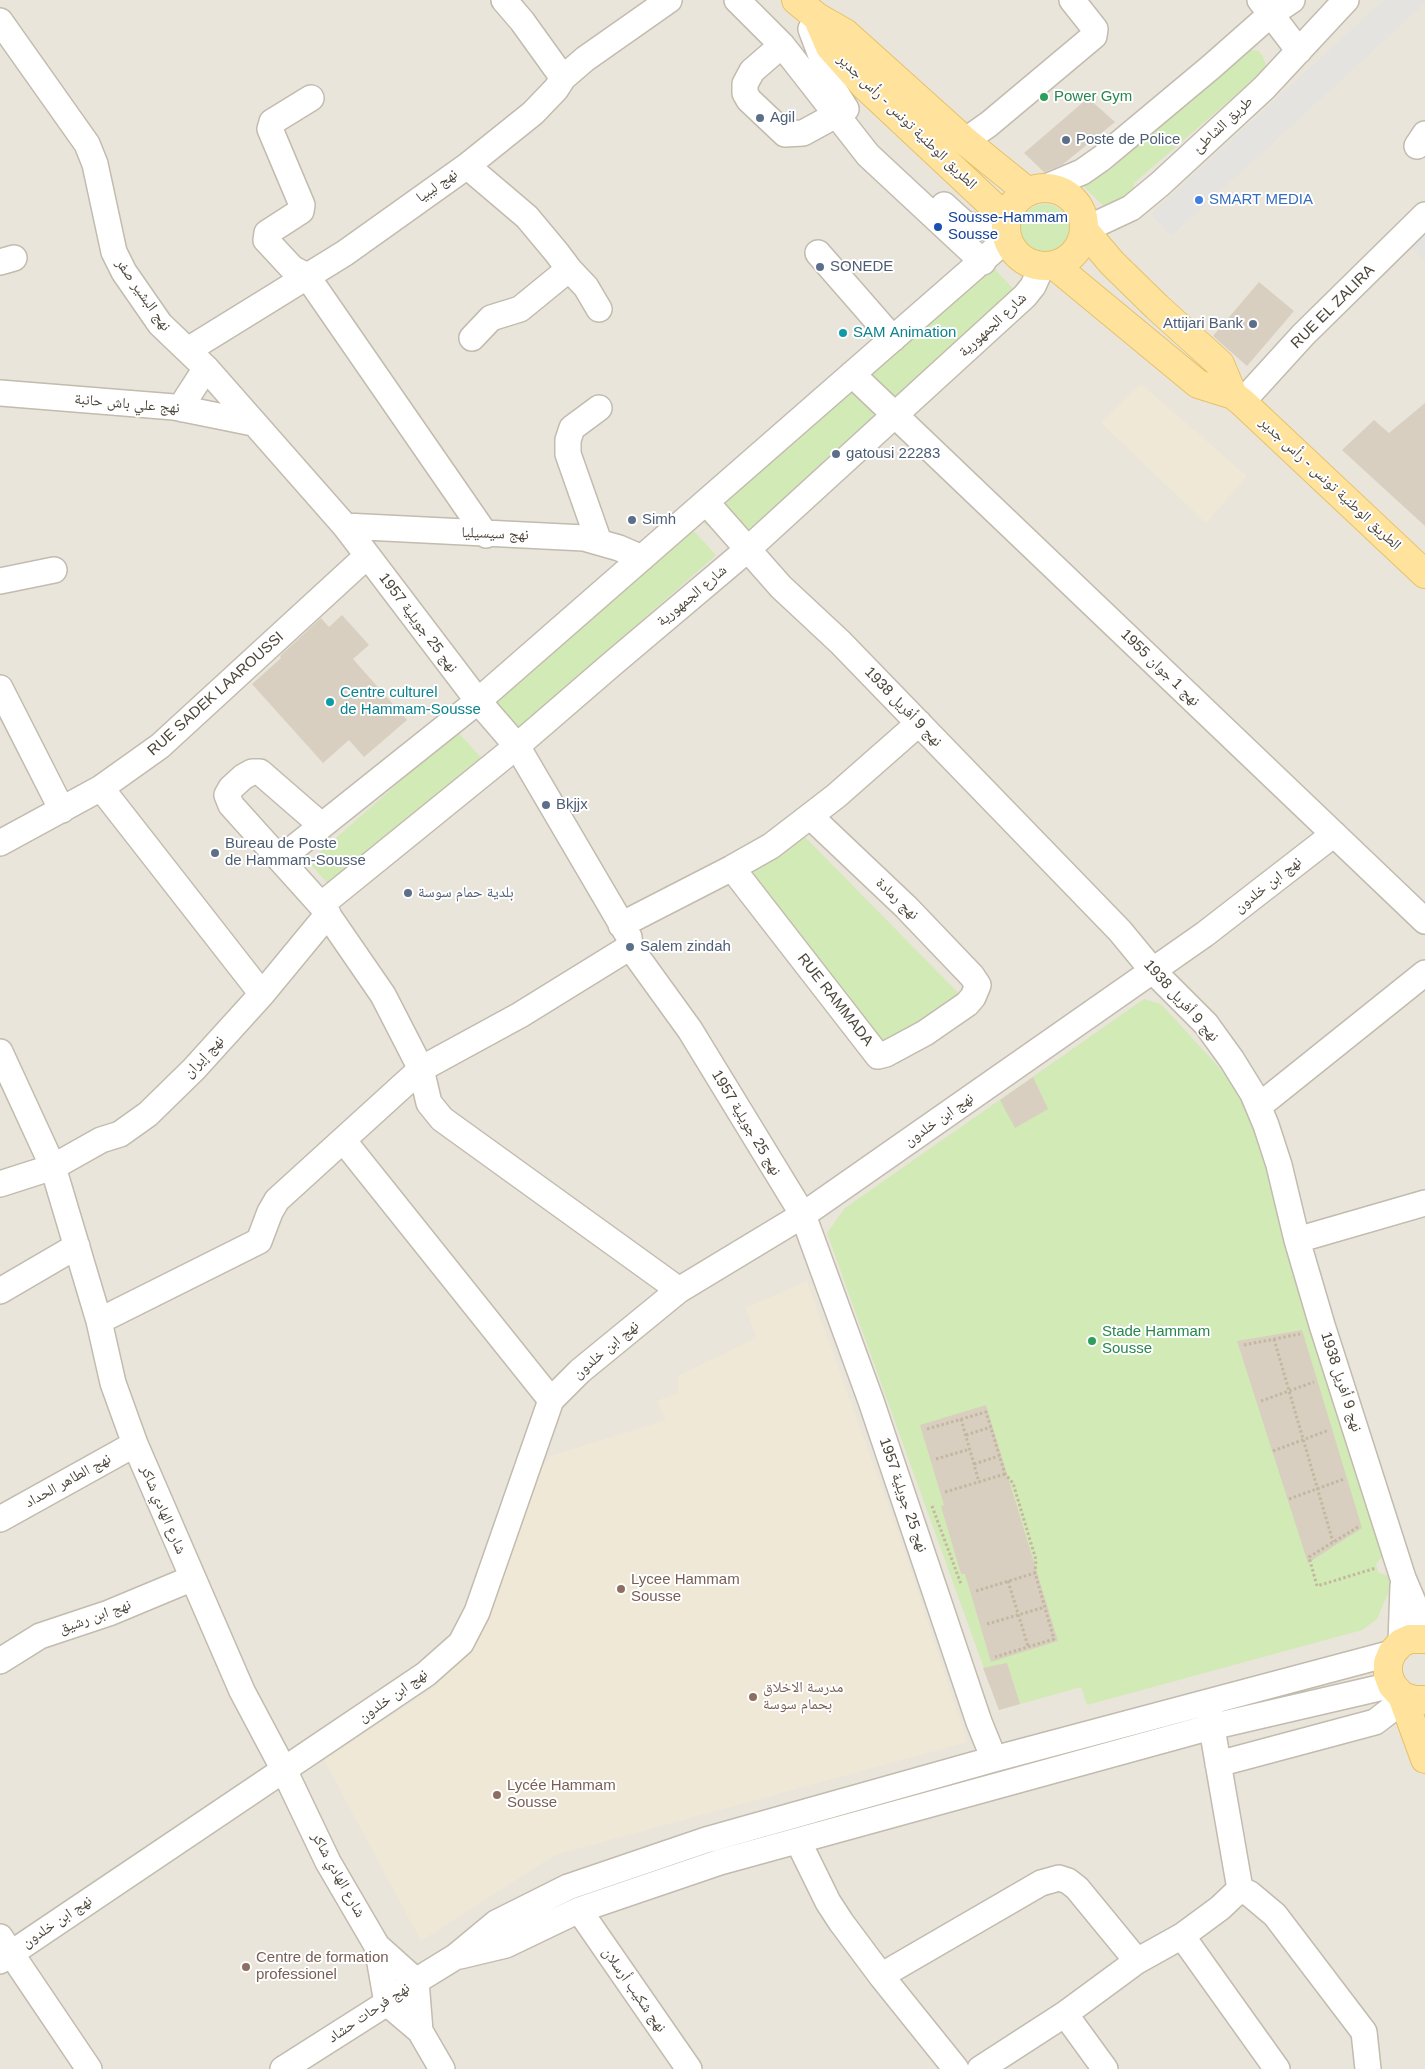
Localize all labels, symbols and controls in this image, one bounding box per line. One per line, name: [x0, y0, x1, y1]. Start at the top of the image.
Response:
street label: الطريق الوطنية تونس - رأس جدير: [833, 51, 981, 193]
place label: Power Gym: [1054, 88, 1132, 106]
marker: Power Gym: [1038, 91, 1050, 103]
street label: طريق الشاطئ: [1189, 93, 1257, 157]
place label: Agil: [770, 109, 795, 127]
marker: Agil: [754, 112, 766, 124]
place label: Poste de Police: [1076, 131, 1180, 149]
marker: Poste de Police: [1060, 134, 1072, 146]
street label: نهج ليبيا: [413, 165, 461, 207]
place label: SMART MEDIA: [1209, 191, 1313, 209]
marker: SMART MEDIA: [1193, 194, 1205, 206]
place label: Sousse-Hammam Sousse: [948, 209, 1068, 244]
marker: Sousse-Hammam Sousse: [932, 221, 944, 233]
street label: نهج البشير صفر: [111, 255, 175, 335]
place label: SONEDE: [830, 258, 893, 276]
marker: SONEDE: [814, 261, 826, 273]
street label: RUE EL ZALIRA: [1287, 261, 1379, 353]
street label: شارع الجمهورية: [955, 289, 1031, 361]
place label: Attijari Bank: [1163, 315, 1243, 333]
marker: Attijari Bank: [1247, 318, 1259, 330]
place label: SAM Animation: [853, 324, 956, 342]
marker: SAM Animation: [837, 327, 849, 339]
street label: نهج علي باش حانبة: [74, 390, 180, 418]
street label: الطريق الوطنية تونس - رأس جدير: [1255, 414, 1405, 554]
place label: gatousi 22283: [846, 445, 940, 463]
marker: gatousi 22283: [830, 448, 842, 460]
place label: Simh: [642, 511, 676, 529]
marker: Simh: [626, 514, 638, 526]
street label: نهج سيسيليا: [461, 524, 529, 544]
street label: شارع الجمهورية: [653, 561, 731, 631]
street label: نهج 25 جويلية 1957: [375, 570, 461, 676]
street label: نهج 1 جوان 1955: [1117, 626, 1203, 710]
street label: RUE SADEK LAAROUSSI: [144, 628, 288, 760]
street label: نهج 9 أفريل 1938: [860, 663, 946, 751]
place label: Centre culturel de Hammam-Sousse: [340, 684, 481, 719]
marker: Centre culturel de Hammam-Sousse: [324, 696, 336, 708]
place label: Bkjjx: [556, 796, 588, 814]
marker: Bkjjx: [540, 799, 552, 811]
place label: Bureau de Poste de Hammam-Sousse: [225, 835, 366, 870]
marker: Bureau de Poste de Hammam-Sousse: [209, 847, 221, 859]
street label: نهج ابن خلدون: [1231, 853, 1305, 917]
street label: نهج رمادة: [872, 874, 922, 924]
place label: بلدية حمام سوسة: [418, 884, 514, 902]
marker: بلدية حمام سوسة: [402, 887, 414, 899]
place label: Salem zindah: [640, 938, 731, 956]
marker: Salem zindah: [624, 941, 636, 953]
street label: RUE RAMMADA: [793, 950, 877, 1050]
street label: نهج 9 أفريل 1938: [1140, 956, 1222, 1046]
street label: نهج إيران: [180, 1032, 228, 1082]
street label: نهج 25 جويلية 1957: [707, 1067, 785, 1179]
street label: نهج ابن خلدون: [901, 1089, 977, 1151]
street label: نهج ابن خلدون: [569, 1317, 643, 1383]
place label: Stade Hammam Sousse: [1102, 1323, 1210, 1358]
street label: نهج 9 أفريل 1938: [1316, 1330, 1366, 1434]
marker: Stade Hammam Sousse: [1086, 1335, 1098, 1347]
street label: نهج 25 جويلية 1957: [875, 1435, 931, 1555]
street label: نهج الطاهر الحداد: [22, 1450, 114, 1512]
street label: شارع الهادي شاكر: [136, 1463, 190, 1557]
place label: Lycee Hammam Sousse: [631, 1571, 740, 1606]
marker: Lycee Hammam Sousse: [615, 1583, 627, 1595]
street label: نهج ابن رشيق: [57, 1596, 133, 1638]
street label: نهج ابن خلدون: [355, 1665, 431, 1727]
place label: مدرسة الاخلاق بحمام سوسة: [763, 1679, 843, 1714]
marker: مدرسة الاخلاق بحمام سوسة: [747, 1691, 759, 1703]
place label: Lycée Hammam Sousse: [507, 1777, 616, 1812]
marker: Lycée Hammam Sousse: [491, 1789, 503, 1801]
street label: شارع الهادي شاكر: [307, 1829, 369, 1921]
street label: نهج ابن خلدون: [18, 1892, 96, 1952]
street label: نهج شكيب أرسلان: [598, 1944, 670, 2036]
place label: Centre de formation professionel: [256, 1949, 389, 1984]
marker: Centre de formation professionel: [240, 1961, 252, 1973]
street label: نهج فرحات حشاد: [325, 1979, 413, 2047]

